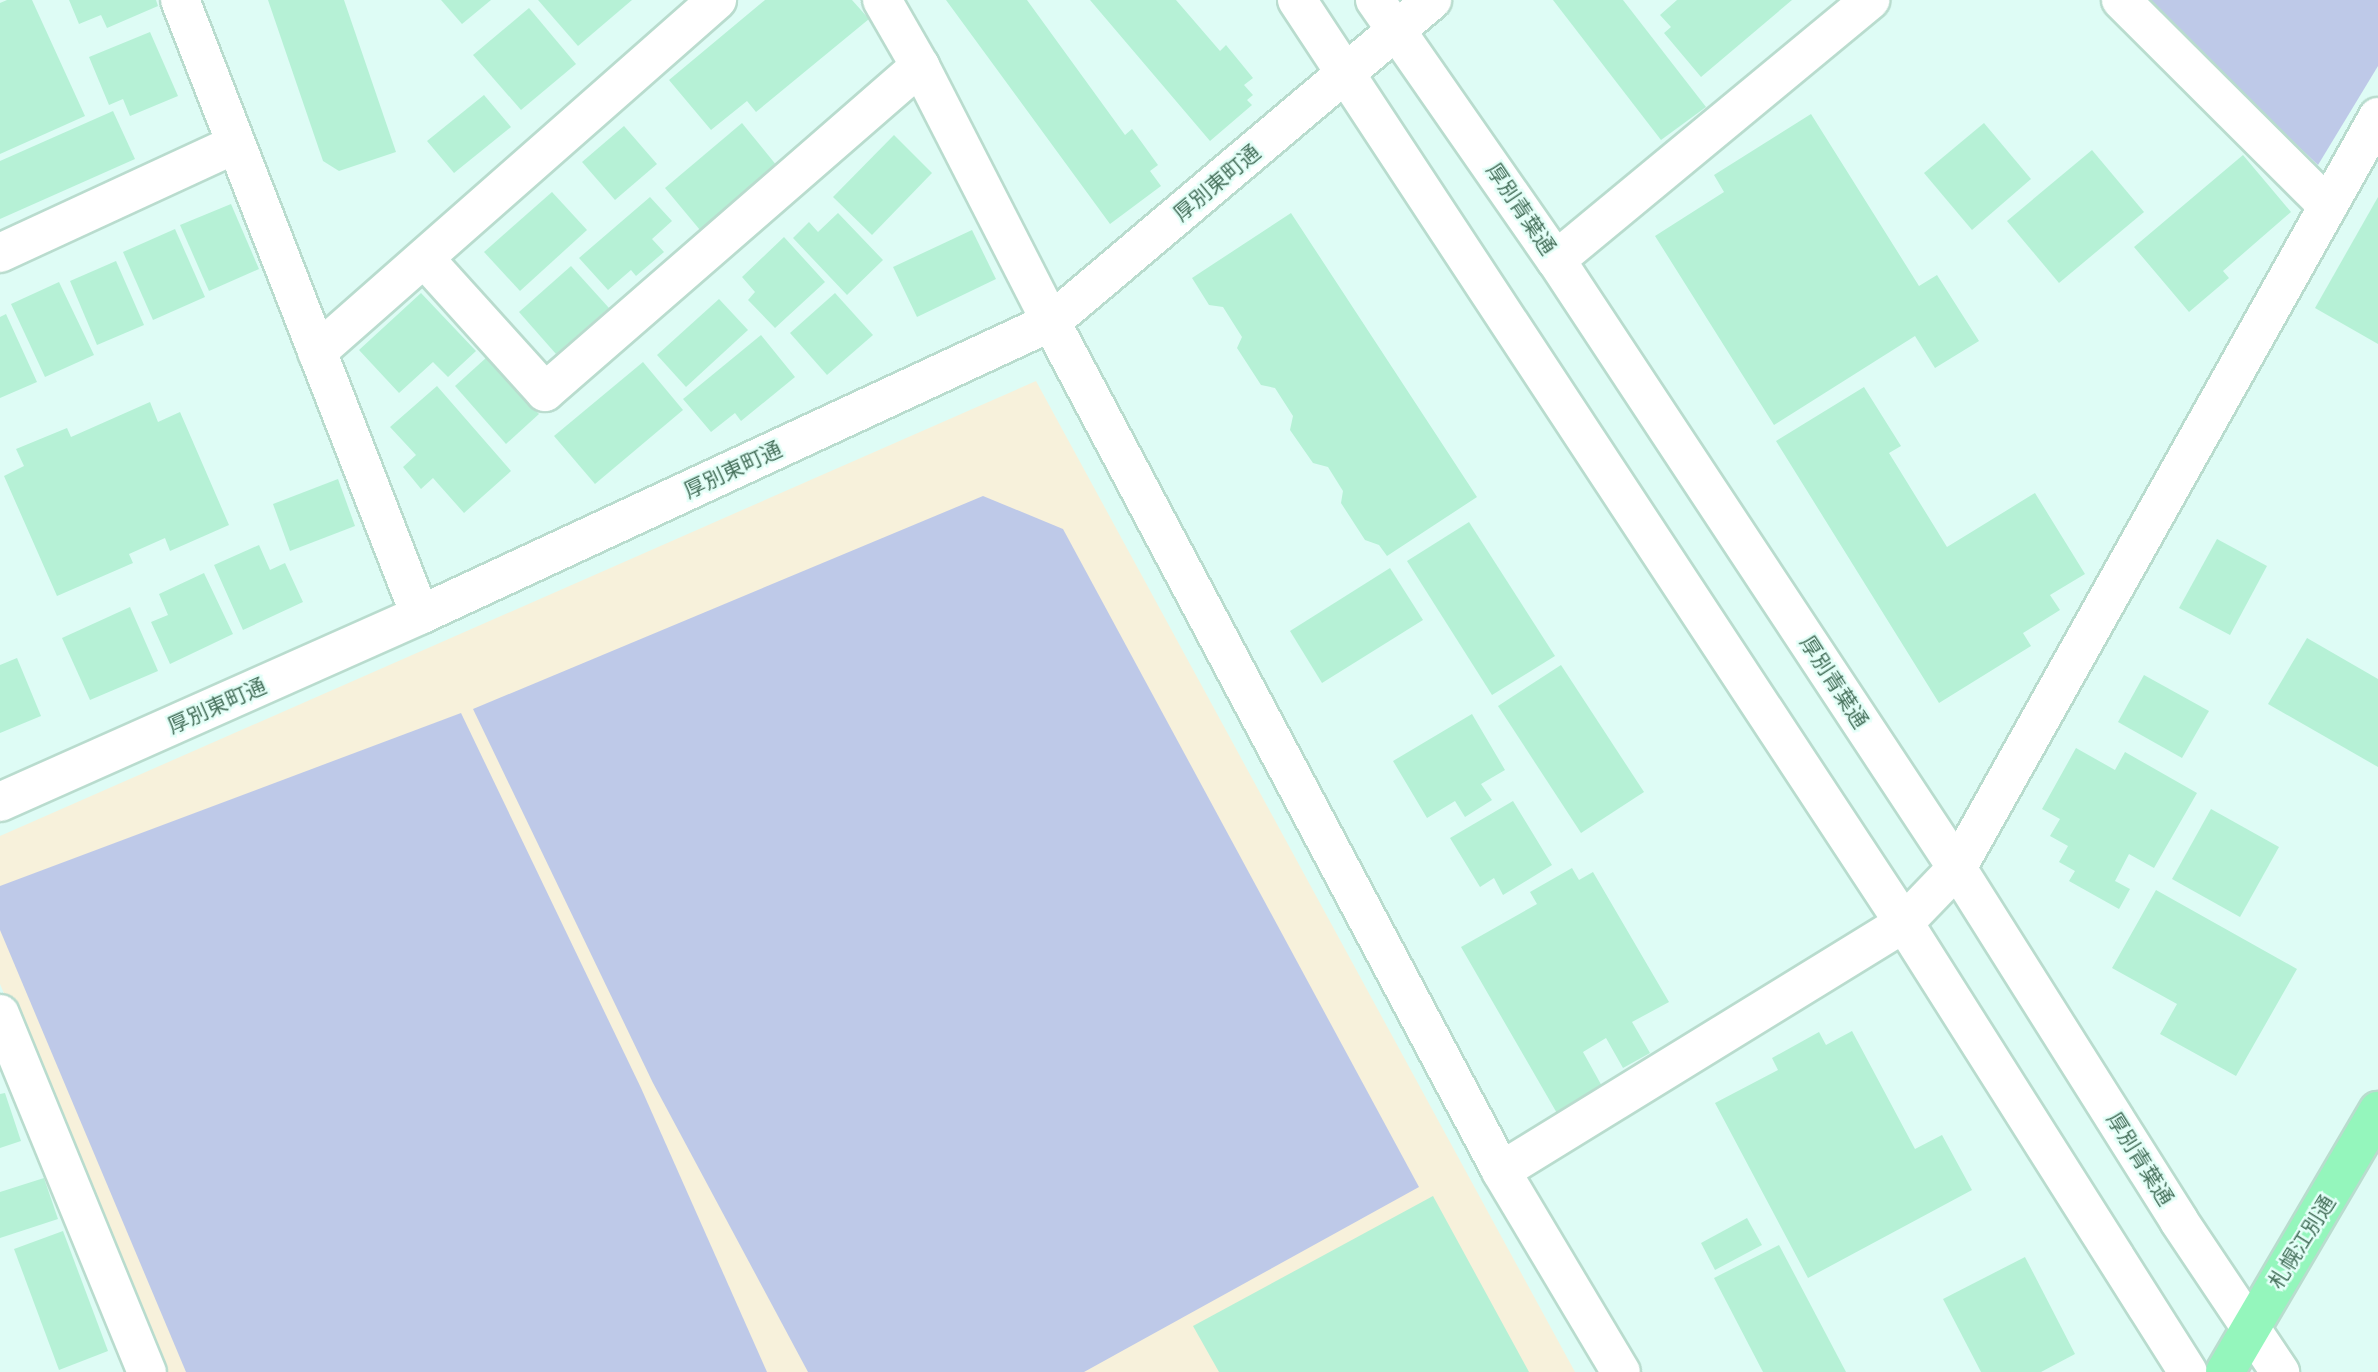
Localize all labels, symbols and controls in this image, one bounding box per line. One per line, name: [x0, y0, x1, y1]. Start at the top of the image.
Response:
street label: 厚別東町通: [1169, 140, 1265, 226]
street label: 厚別青葉通: [1481, 158, 1561, 260]
street label: 厚別東町通: [680, 436, 786, 504]
street label: 厚別青葉通: [1795, 631, 1873, 733]
street label: 厚別東町通: [164, 673, 270, 739]
street label: 厚別青葉通: [2101, 1108, 2179, 1210]
street label: 札幌江別通: [2263, 1191, 2341, 1293]

